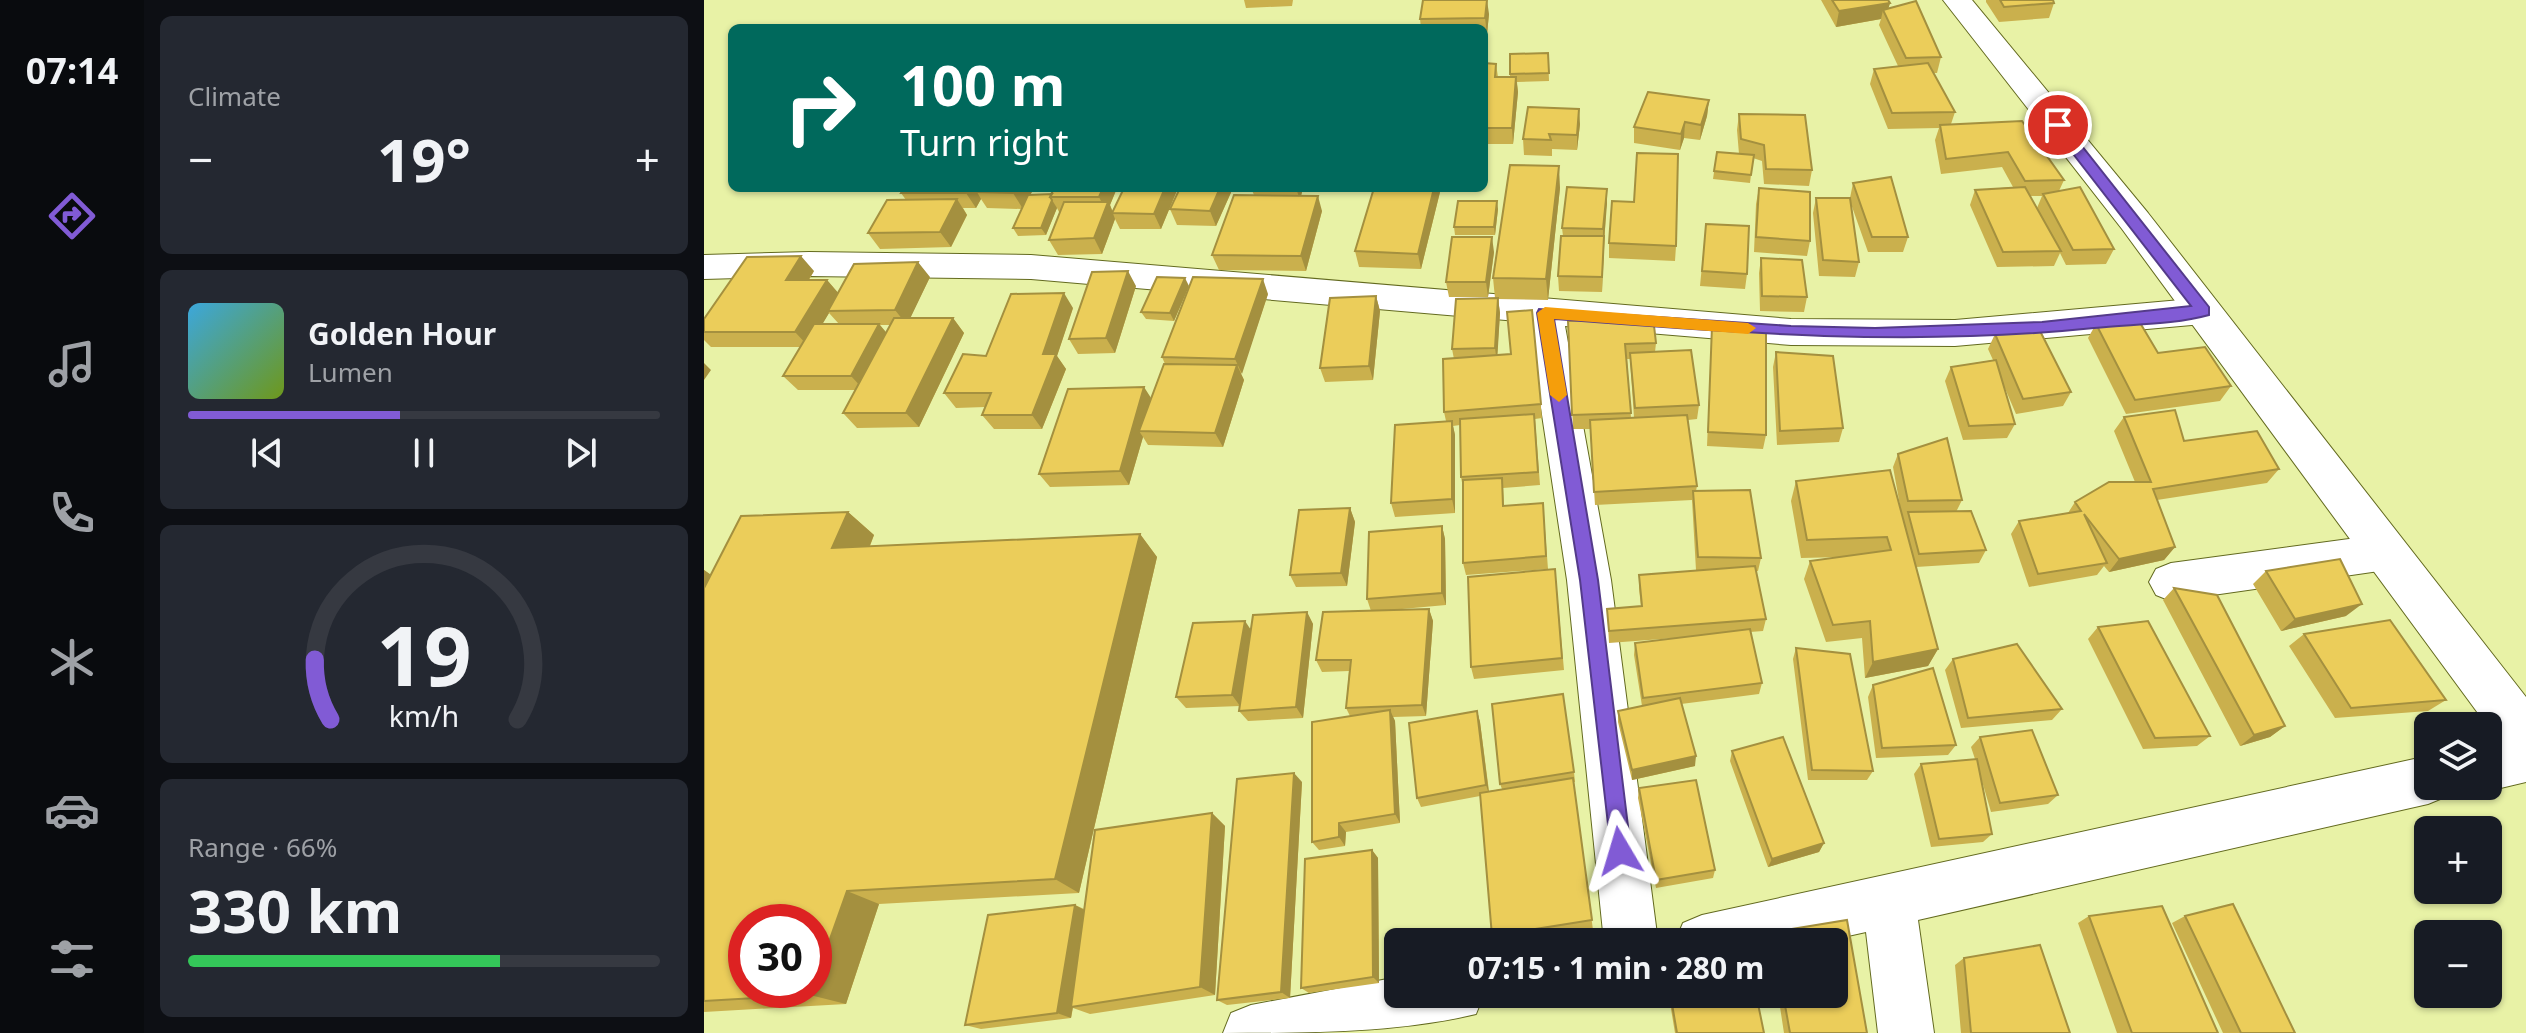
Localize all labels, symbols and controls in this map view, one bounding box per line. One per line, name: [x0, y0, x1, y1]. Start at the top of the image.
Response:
text: 07:14: [26, 46, 118, 95]
text: 100 m: [900, 46, 1065, 122]
icon: right: [768, 56, 872, 160]
text: Climate: [188, 78, 281, 114]
pin: [2024, 91, 2092, 159]
icon: arrive: [2036, 103, 2080, 147]
text: 19°: [377, 118, 471, 200]
text: Turn right: [900, 118, 1068, 167]
text: −: [188, 129, 213, 189]
text: +: [635, 129, 660, 189]
icon: directions: [44, 188, 100, 244]
text: Golden Hour: [308, 313, 496, 354]
icon: music: [44, 336, 100, 392]
text: Lumen: [308, 354, 393, 390]
icon: previous: [245, 431, 289, 475]
icon: pause: [402, 431, 446, 475]
icon: next: [559, 431, 603, 475]
icon: phone: [44, 485, 100, 541]
text: 19: [376, 596, 472, 709]
icon: climate: [44, 634, 100, 690]
text: km/h: [389, 696, 459, 735]
map controls: [2414, 712, 2502, 1008]
button: layers: [2414, 712, 2502, 800]
icon: car: [44, 782, 100, 838]
position arrow: [1578, 809, 1662, 893]
button: +: [2414, 816, 2502, 904]
text: Range · 66%: [188, 829, 337, 865]
text: 330 km: [188, 869, 402, 951]
speed limit sign: 30: [728, 904, 832, 1008]
button: −: [2414, 920, 2502, 1008]
icon: filters: [44, 931, 100, 987]
text: 07:15 · 1 min · 280 m: [1468, 947, 1764, 988]

